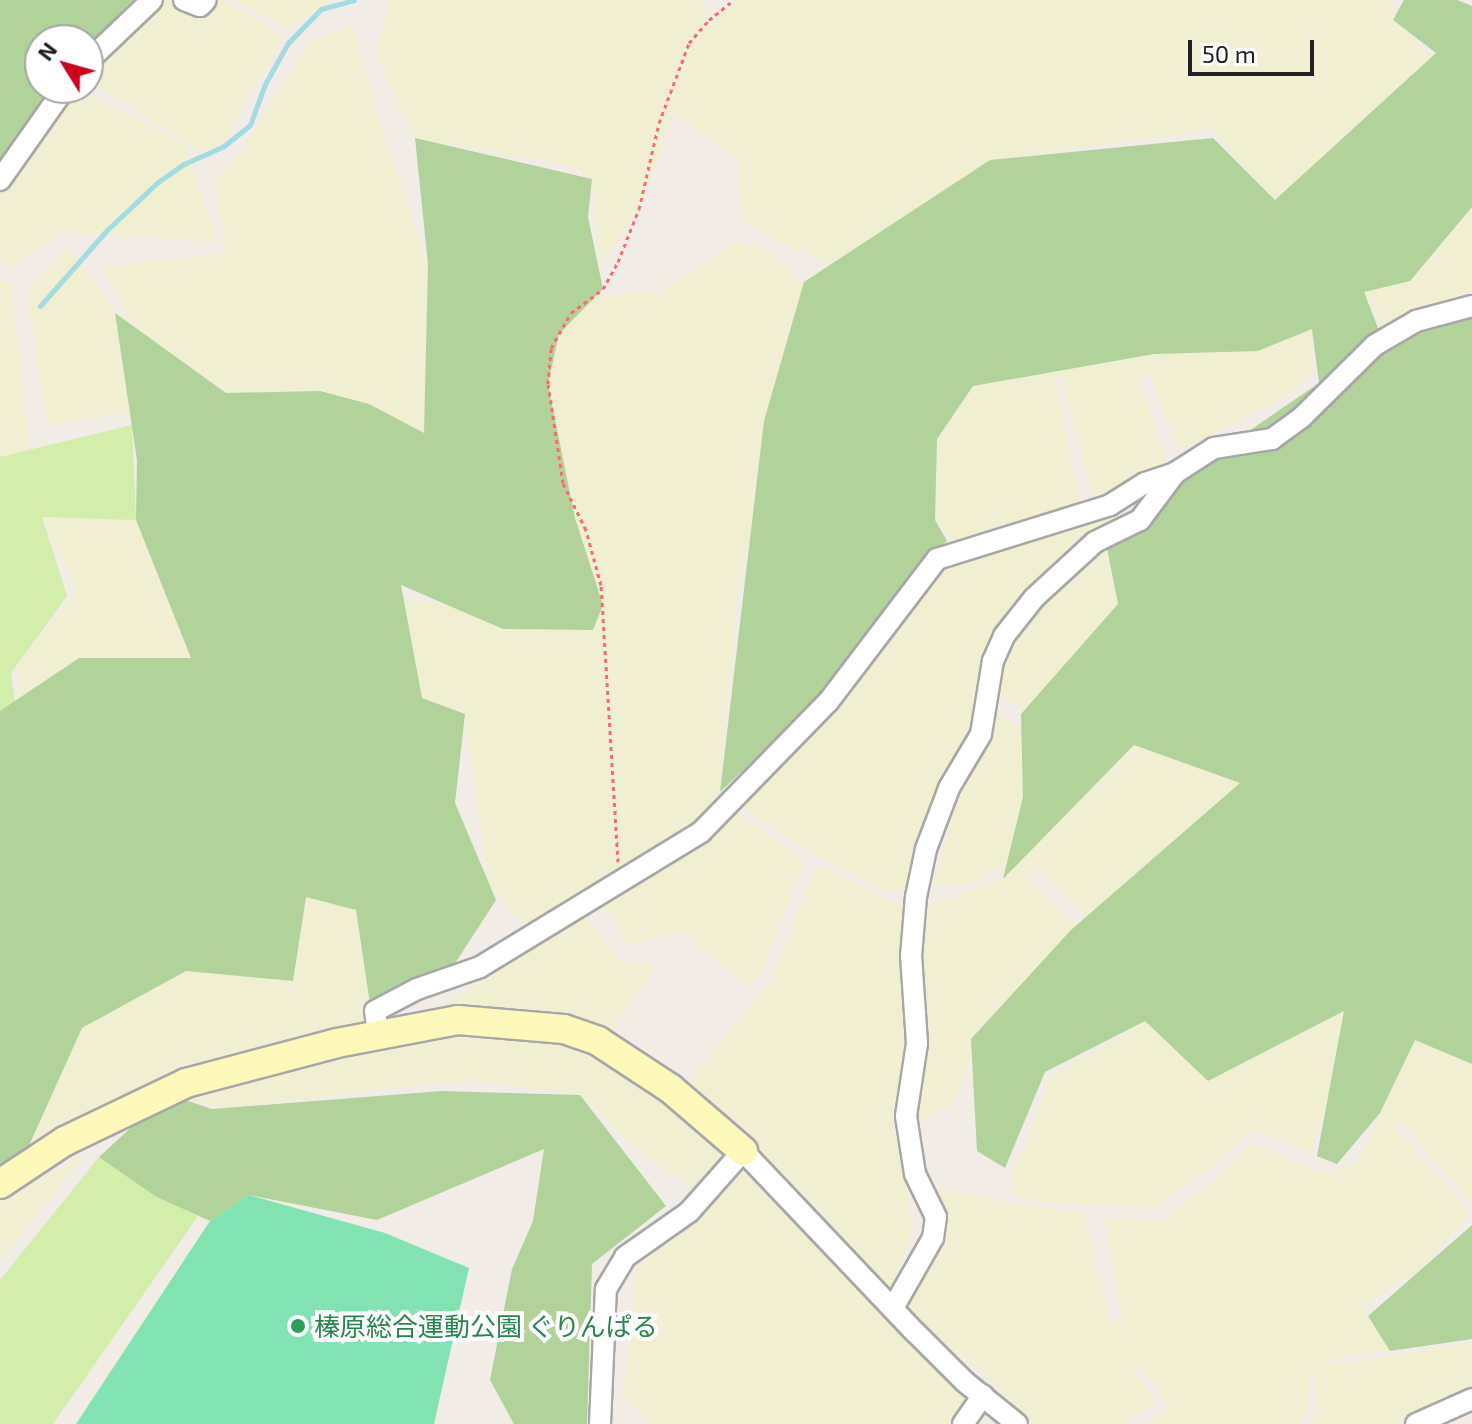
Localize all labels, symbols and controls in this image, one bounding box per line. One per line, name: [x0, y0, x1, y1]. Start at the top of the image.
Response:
north arrow: [24, 24, 104, 104]
scale bar: [1192, 24, 1318, 74]
text: N: [31, 37, 62, 65]
text: 50 m: [1202, 39, 1256, 68]
place label: 榛原総合運動公園 ぐりんぱる: [314, 1310, 658, 1342]
marker: 榛原総合運動公園 ぐりんぱる: [289, 1317, 307, 1335]

